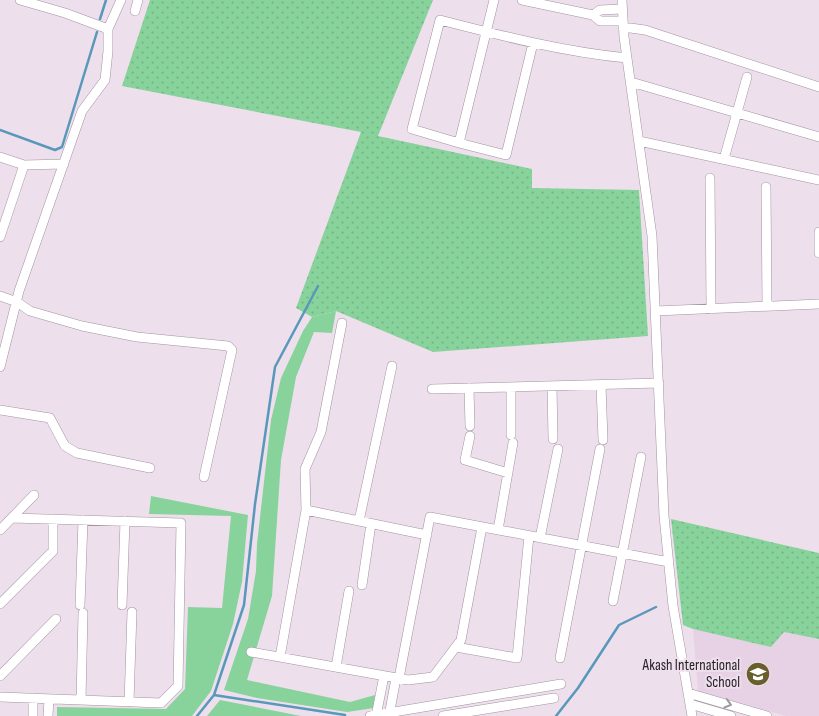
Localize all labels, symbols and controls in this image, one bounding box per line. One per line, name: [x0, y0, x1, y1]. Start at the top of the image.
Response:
place label: Akash International School: [642, 656, 740, 692]
school or university icon: Akash International School: [745, 661, 771, 687]
one-way arrow: [723, 699, 731, 709]

